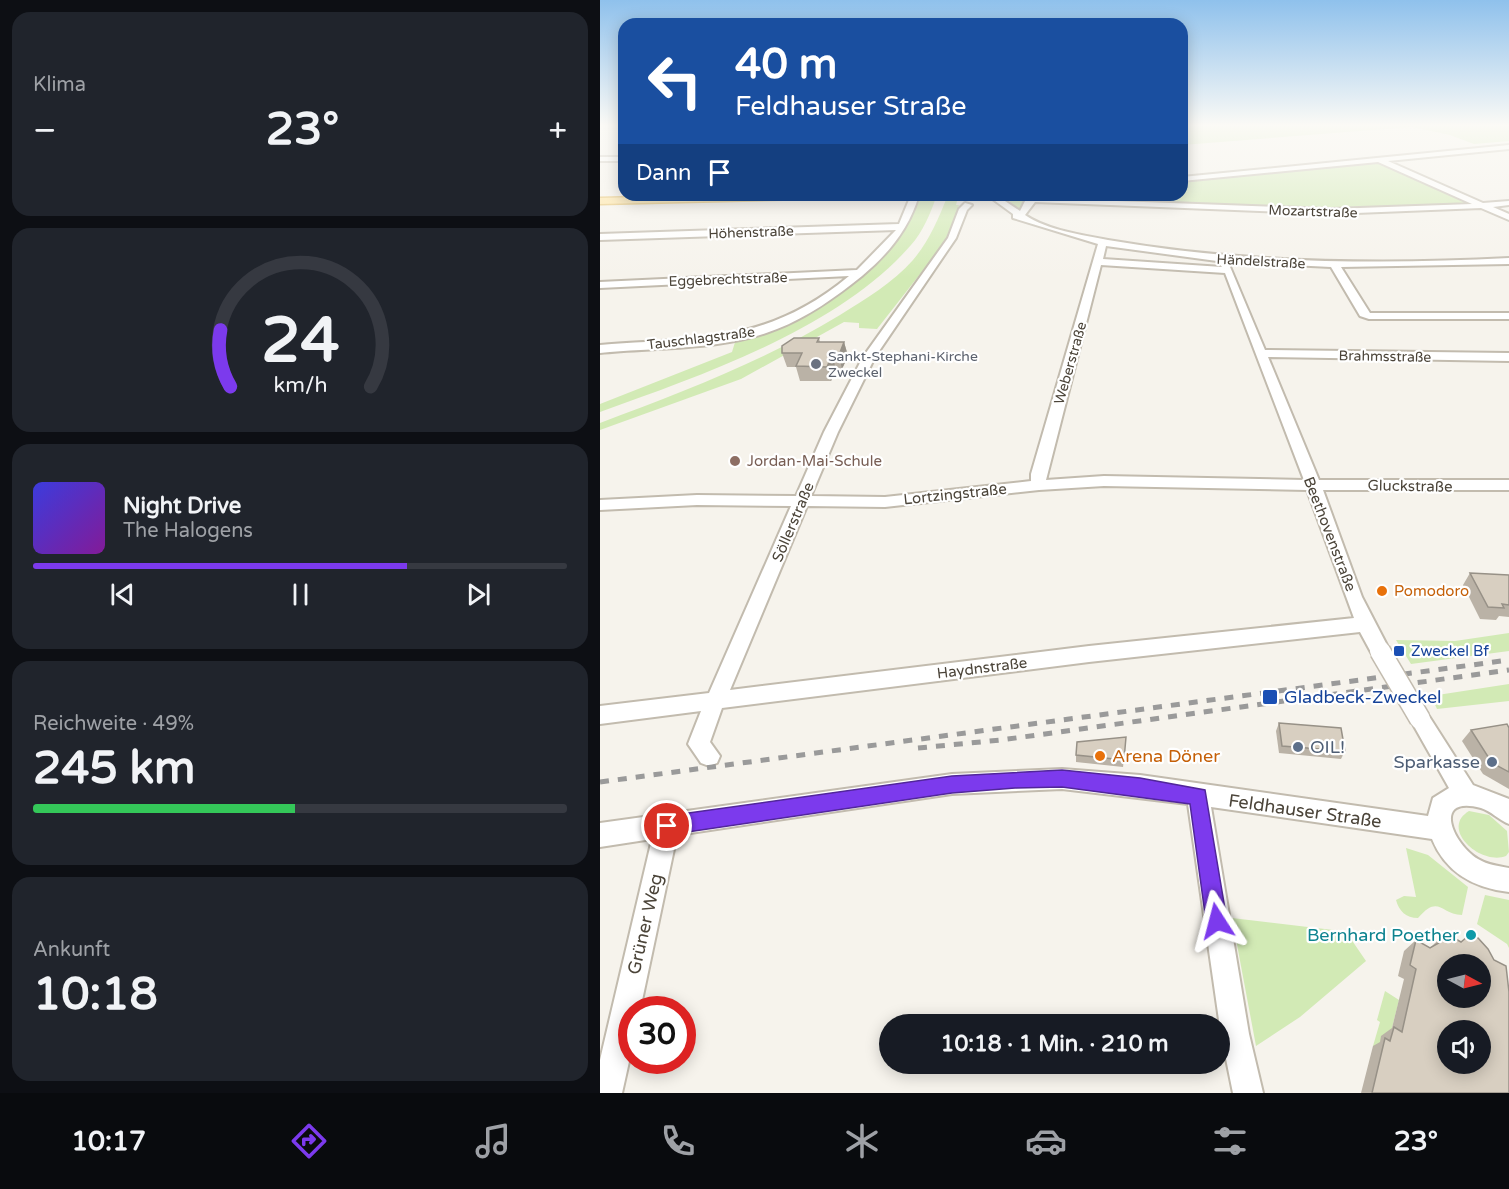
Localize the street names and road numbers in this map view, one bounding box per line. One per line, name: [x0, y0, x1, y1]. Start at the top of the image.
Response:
street label: Mozartstraße: [1268, 201, 1358, 222]
street label: Höhenstraße: [708, 223, 794, 242]
street label: Händelstraße: [1216, 251, 1306, 272]
street label: Eggebrechtstraße: [668, 269, 788, 290]
street label: Weberstraße: [1051, 320, 1090, 406]
street label: Tauschlagstraße: [646, 323, 756, 354]
street label: Brahmsstraße: [1339, 347, 1432, 366]
street label: Beethovenstraße: [1300, 474, 1360, 594]
street label: Gluckstraße: [1367, 476, 1453, 496]
street label: Söllerstraße: [768, 479, 818, 565]
street label: Lortzingstraße: [902, 480, 1008, 508]
street label: Haydnstraße: [936, 654, 1028, 682]
street label: Feldhauser Straße: [1227, 789, 1383, 833]
street label: Grüner Weg: [623, 871, 667, 977]

